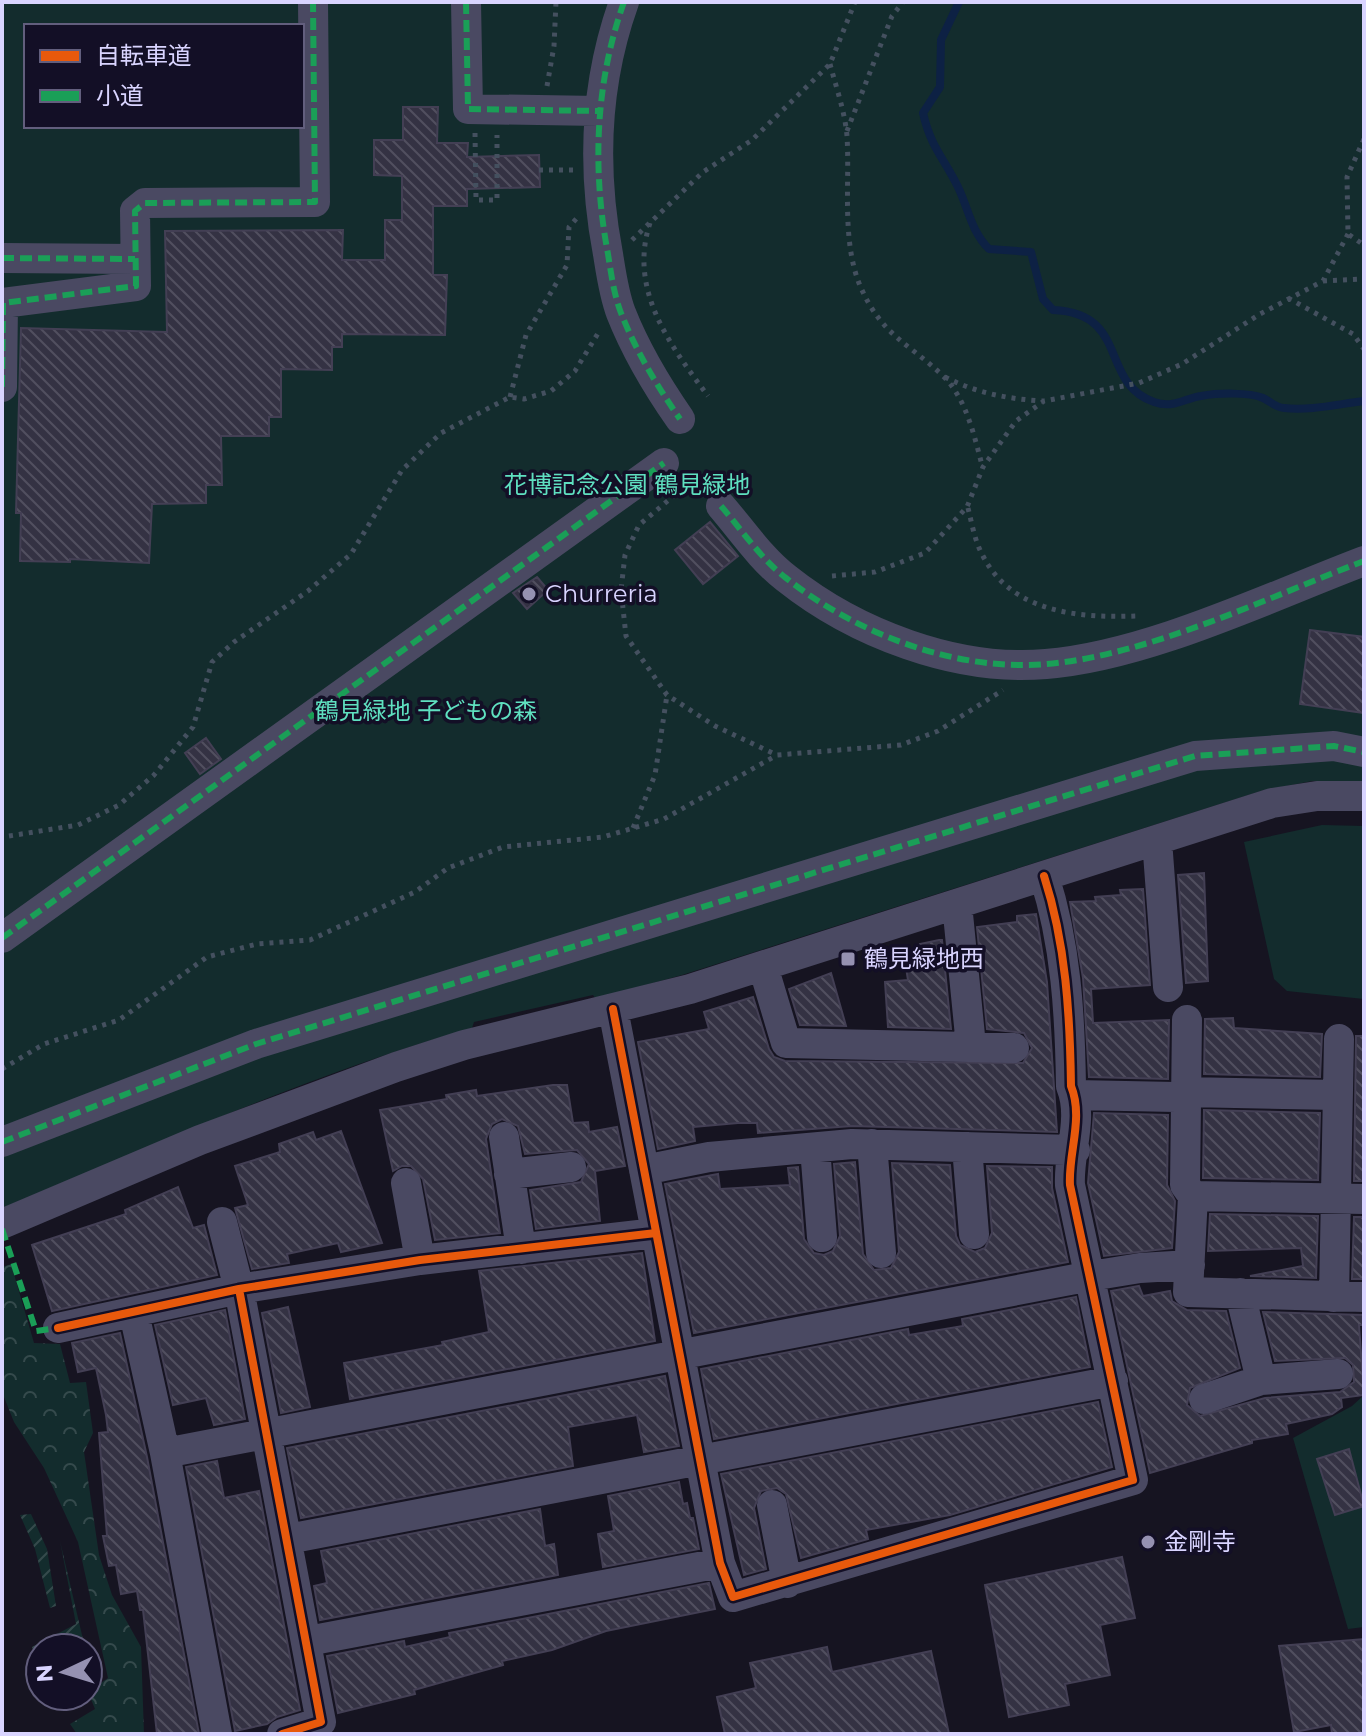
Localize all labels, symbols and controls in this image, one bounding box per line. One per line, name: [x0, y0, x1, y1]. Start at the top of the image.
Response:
legend: [24, 24, 304, 128]
text: 自転車道: [96, 41, 192, 70]
text: 小道: [96, 81, 144, 110]
park label: 花博記念公園 鶴見緑地: [504, 470, 750, 499]
place label: Churreria: [545, 579, 658, 608]
marker: Churreria: [520, 585, 538, 603]
park label: 鶴見緑地 子どもの森: [315, 696, 537, 725]
place label: 鶴見緑地西: [864, 944, 984, 973]
marker: 鶴見緑地西: [839, 950, 857, 968]
place label: 金剛寺: [1164, 1527, 1236, 1556]
marker: 金剛寺: [1139, 1533, 1157, 1551]
north arrow: [24, 1632, 104, 1712]
text: N: [30, 1664, 59, 1683]

